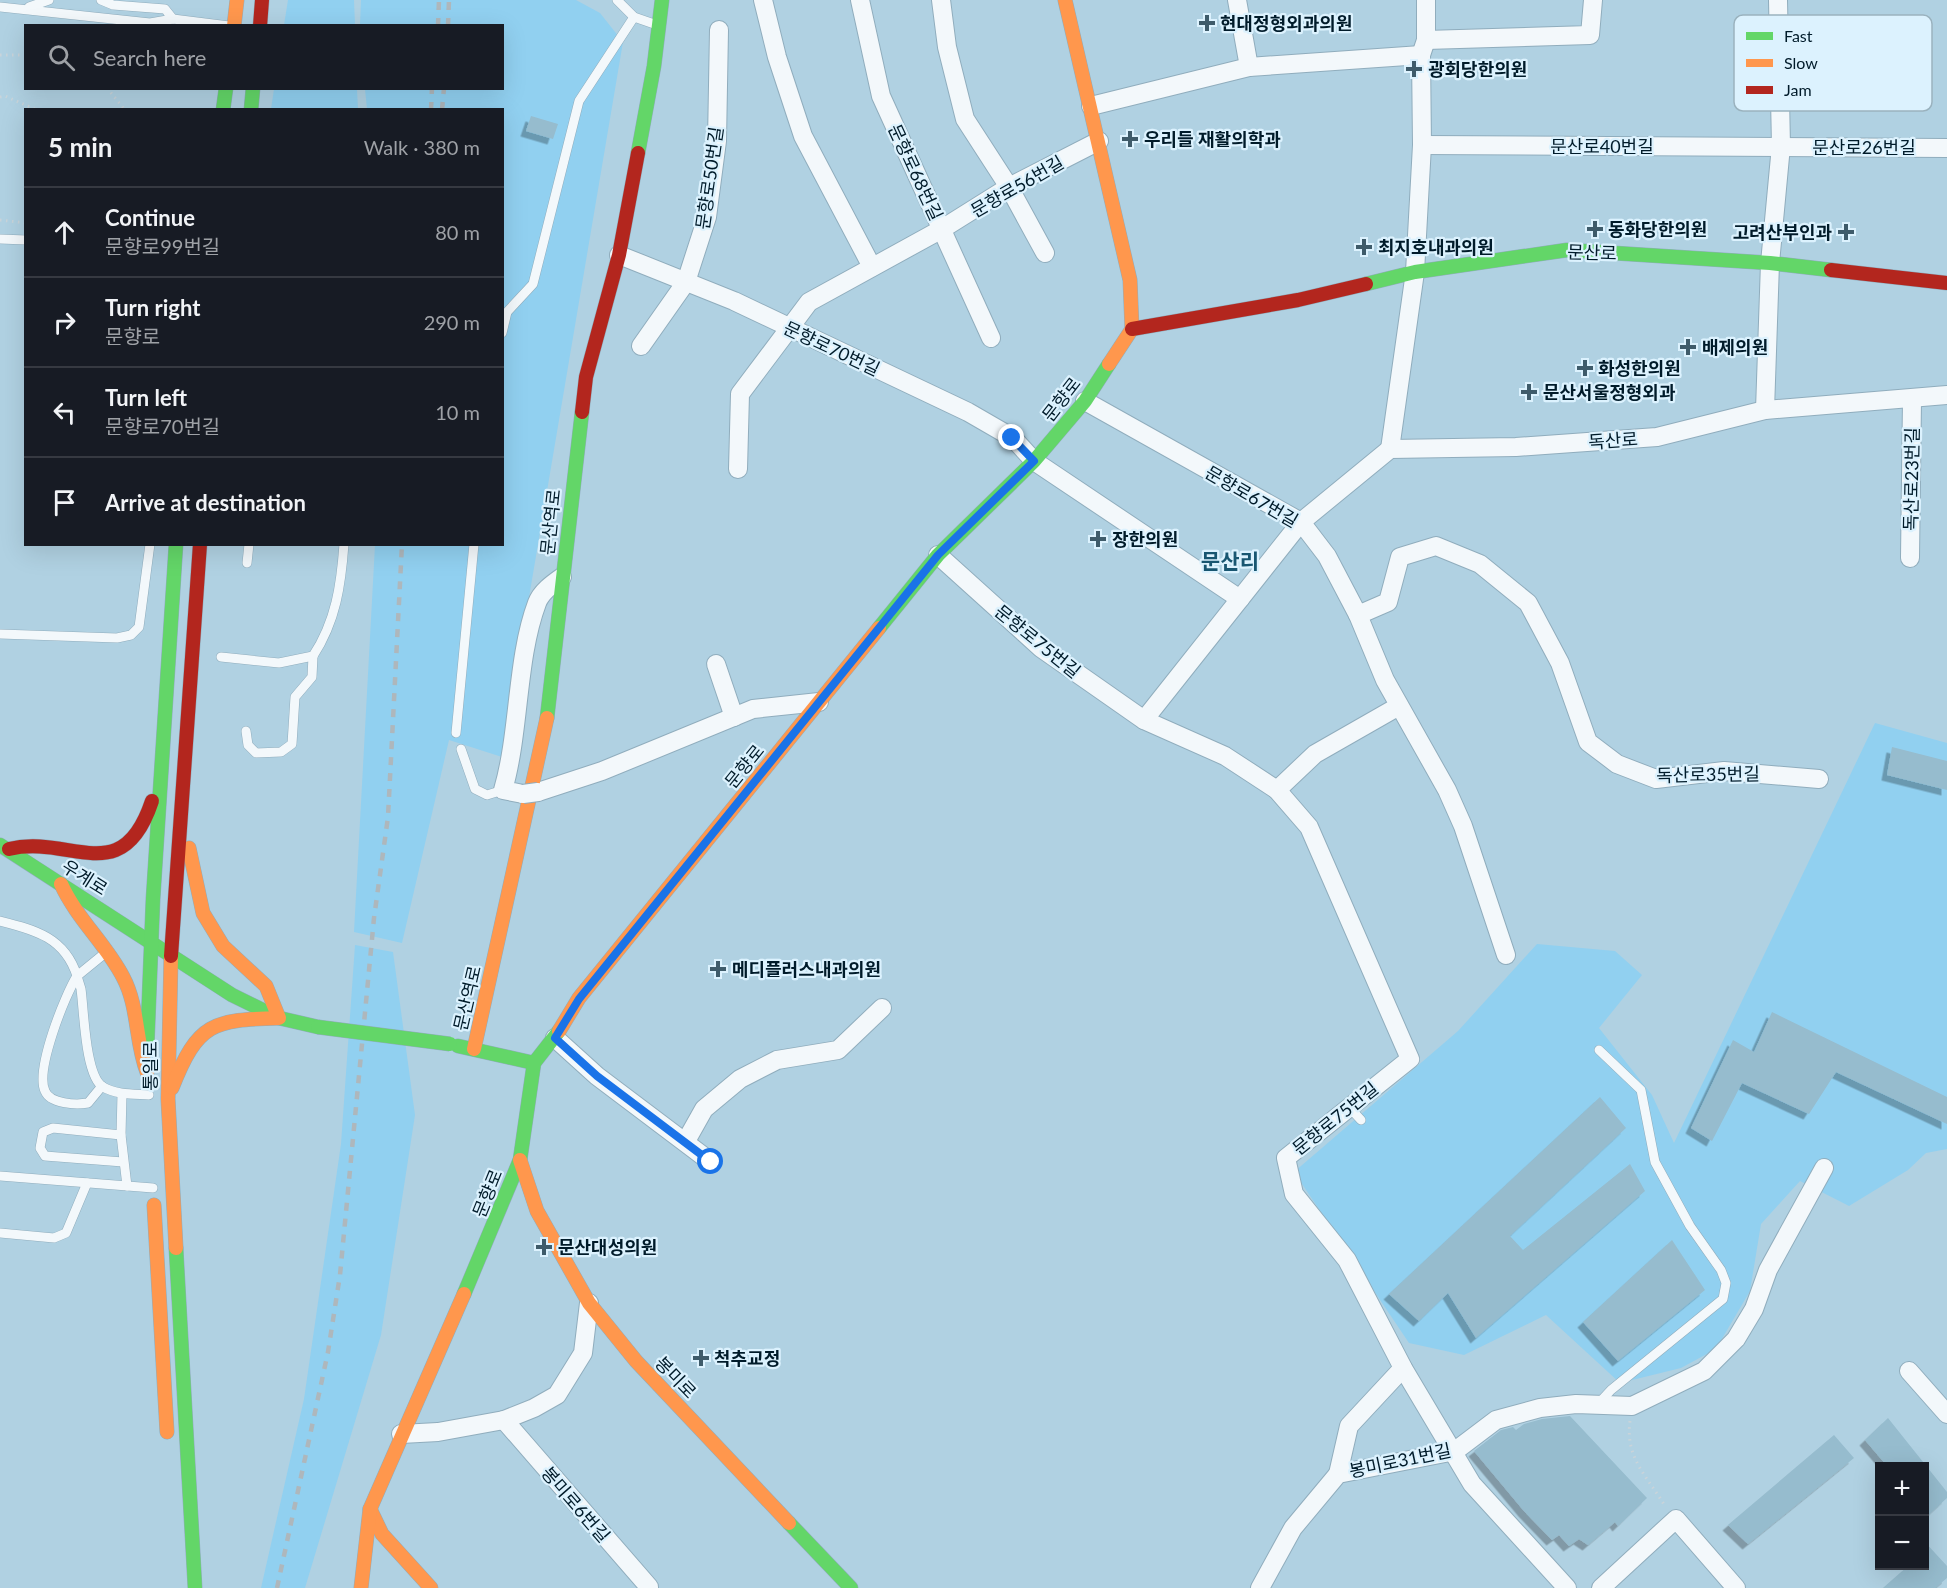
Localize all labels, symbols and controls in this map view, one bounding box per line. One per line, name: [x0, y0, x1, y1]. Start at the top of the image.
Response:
place label: 현대정형외과의원: [1220, 12, 1352, 34]
marker: 현대정형외과의원: [1198, 14, 1216, 32]
legend: [1734, 15, 1932, 111]
search box: [24, 24, 504, 90]
text: Fast: [1784, 26, 1813, 45]
icon: search: [45, 41, 78, 74]
text: Search here: [93, 44, 206, 71]
text: Slow: [1784, 53, 1818, 72]
place label: 광회당한의원: [1428, 58, 1527, 80]
marker: 광회당한의원: [1405, 60, 1423, 78]
text: Jam: [1784, 80, 1812, 99]
street label: 문향로68번길: [884, 120, 948, 224]
street label: 문향로50번길: [691, 125, 727, 231]
place label: 우리들 재활의학과: [1144, 128, 1281, 150]
marker: 우리들 재활의학과: [1121, 130, 1139, 148]
text: 5 min: [48, 131, 112, 163]
text: Walk · 380 m: [364, 135, 480, 159]
street label: 문산로40번길: [1550, 135, 1654, 157]
street label: 문산로26번길: [1812, 136, 1916, 158]
street label: 문향로56번길: [967, 151, 1067, 221]
text: Continue: [105, 204, 195, 231]
icon: ahead: [48, 216, 81, 249]
place label: 동화당한의원: [1608, 218, 1707, 240]
text: 80 m: [435, 220, 480, 244]
marker: 동화당한의원: [1586, 220, 1604, 238]
place label: 고려산부인과: [1733, 221, 1832, 243]
marker: 고려산부인과: [1837, 223, 1855, 241]
text: 문향로99번길: [105, 234, 220, 258]
place label: 최지호내과의원: [1378, 236, 1494, 258]
marker: 최지호내과의원: [1355, 238, 1373, 256]
street label: 문산로: [1567, 240, 1617, 264]
text: Turn right: [105, 294, 200, 321]
icon: right: [48, 306, 81, 339]
text: 290 m: [424, 310, 480, 334]
street label: 문향로70번길: [780, 316, 884, 380]
text: 문향로: [105, 324, 160, 348]
place label: 배제의원: [1702, 336, 1768, 358]
marker: 배제의원: [1679, 338, 1697, 356]
place label: 화성한의원: [1598, 357, 1681, 379]
marker: 화성한의원: [1576, 359, 1594, 377]
street label: 문향로: [1037, 373, 1085, 425]
place label: 문산서울정형외과: [1543, 381, 1676, 403]
marker: 문산서울정형외과: [1520, 383, 1538, 401]
text: Turn left: [105, 384, 187, 411]
icon: left: [48, 396, 81, 429]
text: 10 m: [435, 400, 480, 424]
text: 문향로70번길: [105, 414, 220, 438]
route end: [998, 424, 1024, 450]
street label: 독산로: [1587, 427, 1639, 453]
street label: 독산로23번길: [1899, 427, 1923, 531]
street label: 문향로67번길: [1202, 461, 1302, 531]
icon: arrive: [48, 486, 81, 519]
street label: 문산역로: [536, 488, 564, 556]
text: Arrive at destination: [105, 489, 306, 516]
place label: 장한의원: [1112, 528, 1178, 550]
marker: 장한의원: [1089, 530, 1107, 548]
district label: 문산리: [1201, 548, 1259, 573]
street label: 문향로75번길: [991, 600, 1085, 682]
street label: 문향로: [720, 740, 768, 792]
street label: 독산로35번길: [1656, 762, 1760, 786]
street label: 우계로: [58, 855, 112, 899]
place label: 메디플러스내과의원: [732, 958, 881, 980]
marker: 메디플러스내과의원: [709, 960, 727, 978]
street label: 문산역로: [449, 963, 485, 1033]
street label: 통일로: [139, 1041, 161, 1091]
street label: 문향로75번길: [1288, 1077, 1382, 1159]
route start: [697, 1148, 723, 1174]
street label: 문향로: [467, 1166, 507, 1220]
place label: 문산대성의원: [558, 1236, 657, 1258]
marker: 문산대성의원: [535, 1238, 553, 1256]
place label: 척추교정: [714, 1347, 780, 1369]
marker: 척추교정: [692, 1349, 710, 1367]
street label: 봉미로: [651, 1351, 701, 1403]
street label: 봉미로31번길: [1347, 1438, 1453, 1482]
street label: 봉미로6번길: [537, 1462, 615, 1546]
map controls: [1875, 1462, 1929, 1570]
button: +: [1875, 1462, 1929, 1516]
button: −: [1875, 1516, 1929, 1570]

